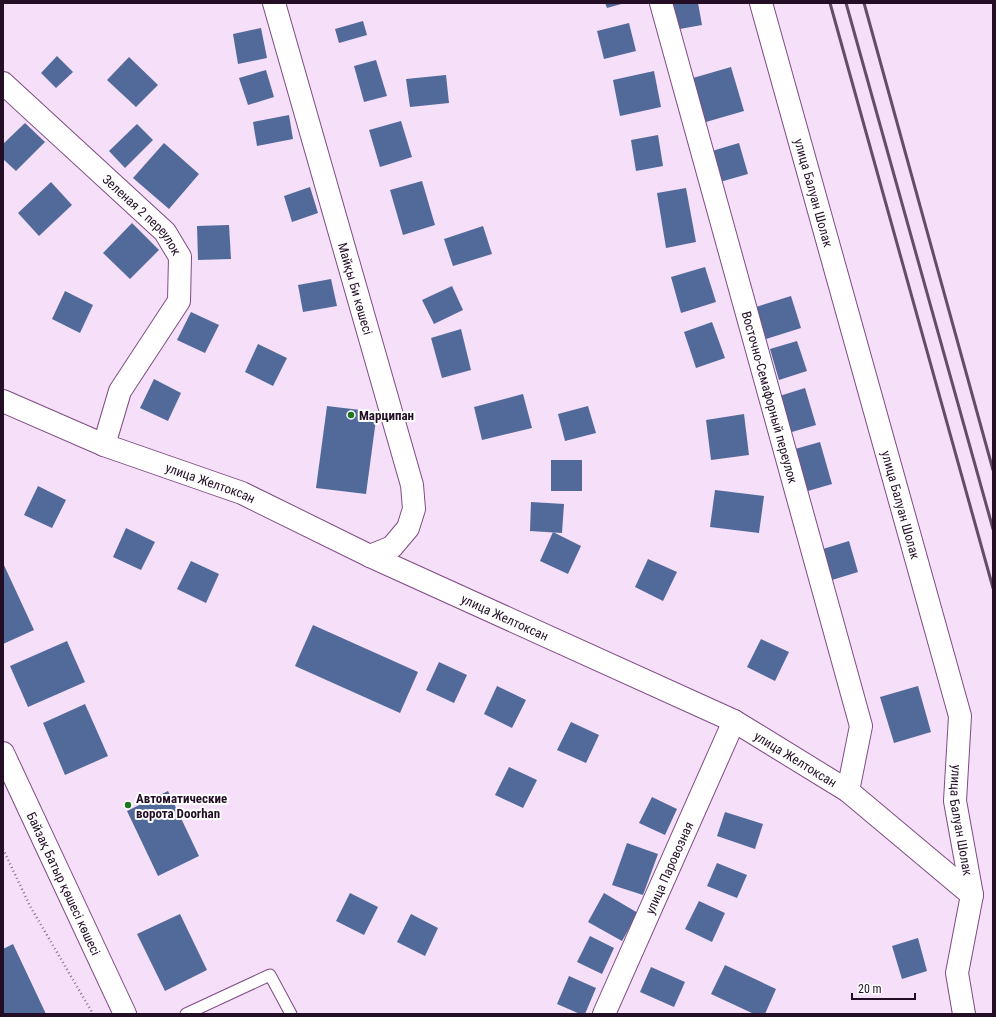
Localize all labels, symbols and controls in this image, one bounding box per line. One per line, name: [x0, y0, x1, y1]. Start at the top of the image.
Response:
street label: улица Балуан Шолак: [791, 137, 836, 249]
street label: Зеленая 2 переулок: [100, 172, 184, 258]
street label: Майқы Би көшесі: [335, 241, 376, 336]
street label: Восточно-Семафорный переулок: [739, 309, 801, 486]
place label: Марципан: [359, 408, 414, 423]
marker: Марципан: [346, 410, 356, 420]
street label: улица Балуан Шолак: [878, 449, 923, 562]
street label: улица Желтоксан: [163, 460, 257, 506]
street label: улица Желтоксан: [459, 591, 551, 644]
street label: улица Желтоксан: [751, 728, 839, 790]
street label: улица Балуан Шолак: [947, 764, 975, 877]
place label: Автоматические ворота Doorhan: [136, 791, 227, 821]
marker: Автоматические ворота Doorhan: [123, 800, 133, 810]
street label: Байзақ Батыр қөшесі көшесі: [24, 810, 103, 958]
street label: улица Паровозная: [642, 819, 696, 917]
scale bar: [852, 975, 915, 1001]
text: 20 m: [858, 982, 882, 996]

